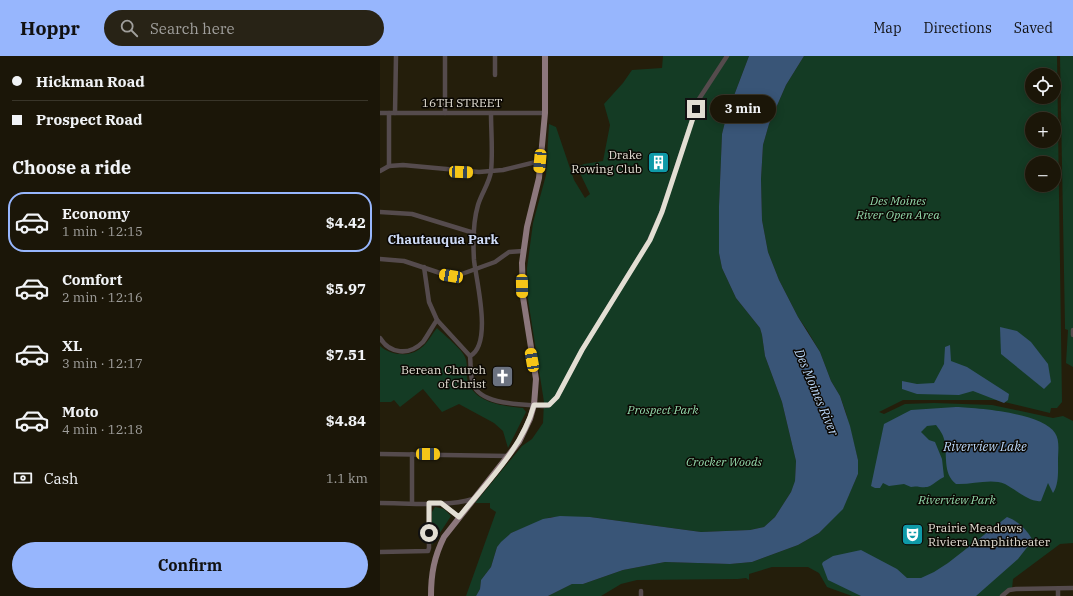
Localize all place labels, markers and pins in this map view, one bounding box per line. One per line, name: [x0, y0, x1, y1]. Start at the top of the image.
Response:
place label: Drake Rowing Club: [571, 147, 642, 176]
building icon: Drake Rowing Club: [645, 149, 671, 175]
place label: Berean Church of Christ: [401, 362, 487, 391]
church icon: Berean Church of Christ: [489, 364, 515, 390]
place label: Prairie Meadows Riviera Amphitheater: [928, 520, 1051, 549]
theatre icon: Prairie Meadows Riviera Amphitheater: [899, 522, 925, 548]

